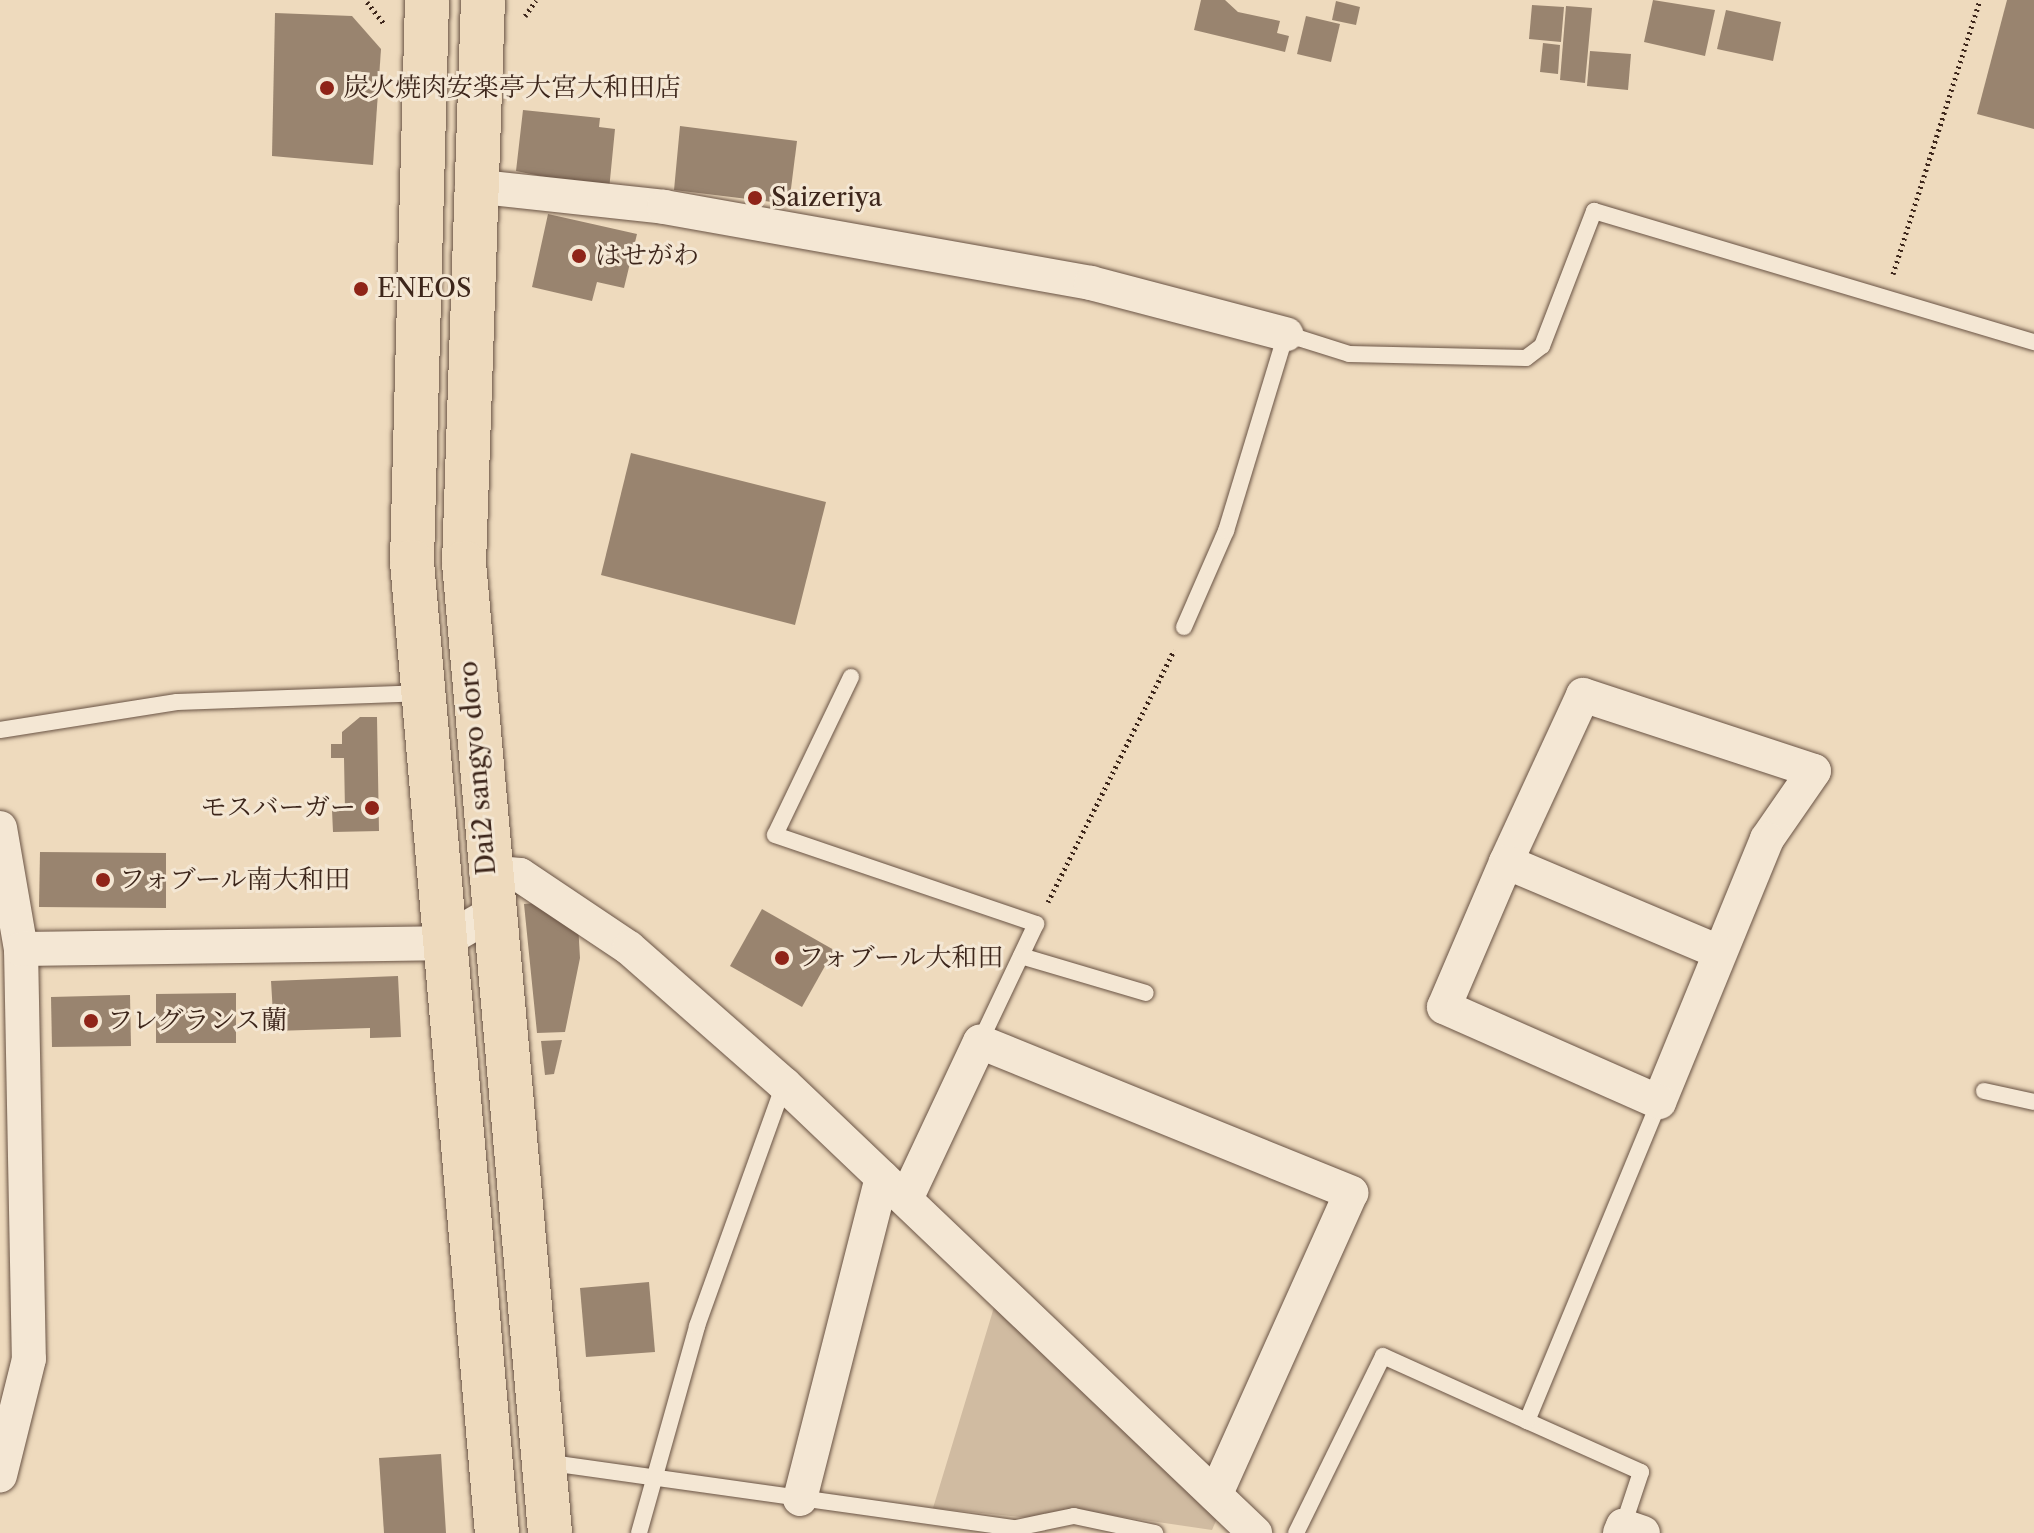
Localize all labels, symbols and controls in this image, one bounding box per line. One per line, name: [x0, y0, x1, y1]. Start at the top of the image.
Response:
place label: 炭火焼肉安楽亭大宮大和田店: [343, 72, 681, 104]
marker: 炭火焼肉安楽亭大宮大和田店: [318, 79, 336, 97]
place label: Saizeriya: [771, 182, 882, 214]
marker: Saizeriya: [746, 189, 764, 207]
place label: はせがわ: [595, 240, 699, 272]
marker: はせがわ: [570, 247, 588, 265]
place label: ENEOS: [377, 273, 472, 305]
marker: ENEOS: [352, 280, 370, 298]
street label: Dai2 sangyo doro: [453, 660, 503, 876]
place label: モスバーガー: [200, 792, 356, 824]
marker: モスバーガー: [363, 799, 381, 817]
place label: フォブール南大和田: [119, 864, 352, 896]
marker: フォブール南大和田: [94, 871, 112, 889]
place label: フォブール大和田: [798, 942, 1005, 974]
marker: フォブール大和田: [773, 949, 791, 967]
place label: フレグランス蘭: [107, 1005, 289, 1037]
marker: フレグランス蘭: [82, 1012, 100, 1030]

